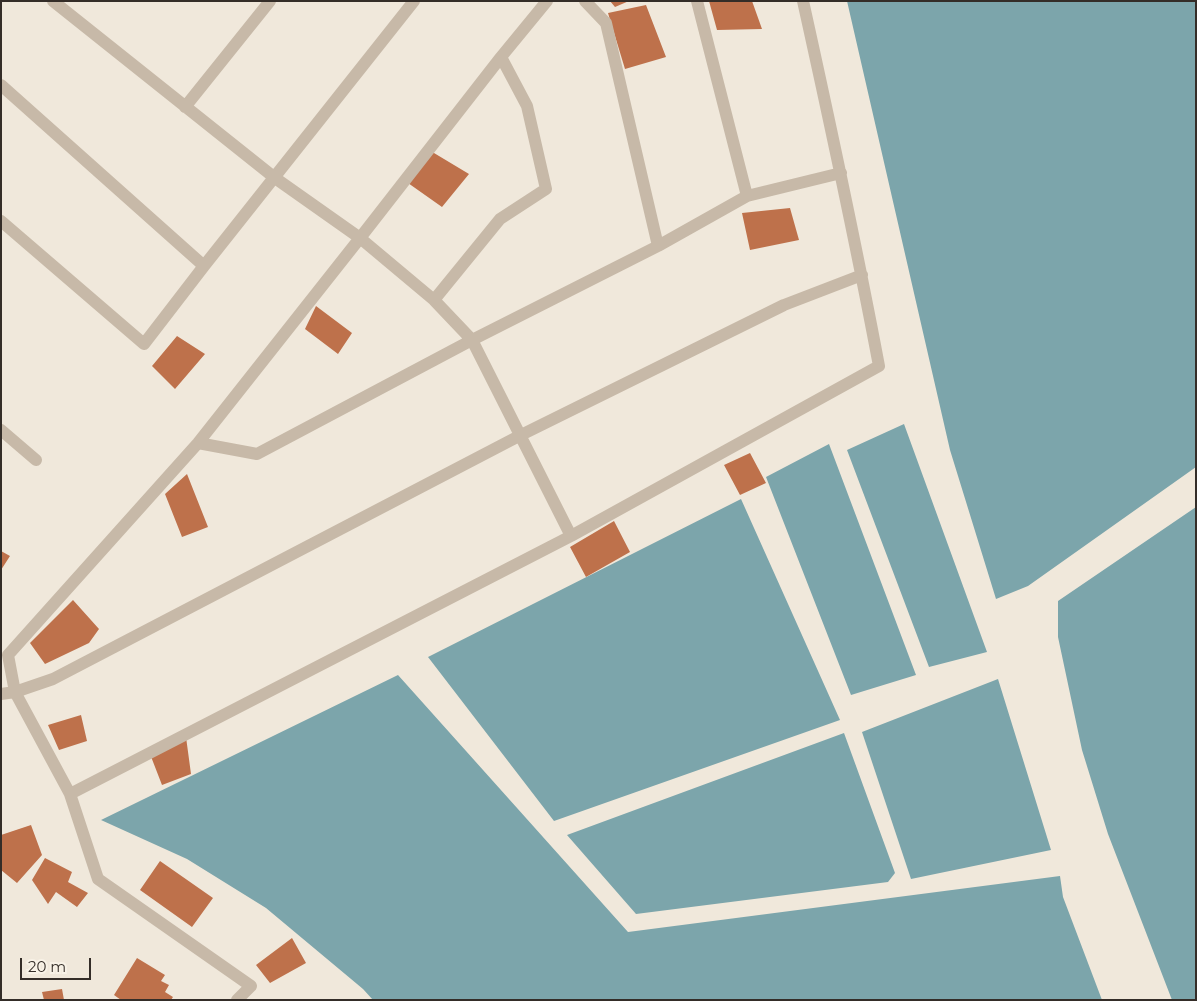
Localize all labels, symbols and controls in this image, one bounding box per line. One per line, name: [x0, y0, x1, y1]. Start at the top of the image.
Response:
scale bar: [22, 948, 94, 980]
text: 20 m: [28, 957, 66, 976]

